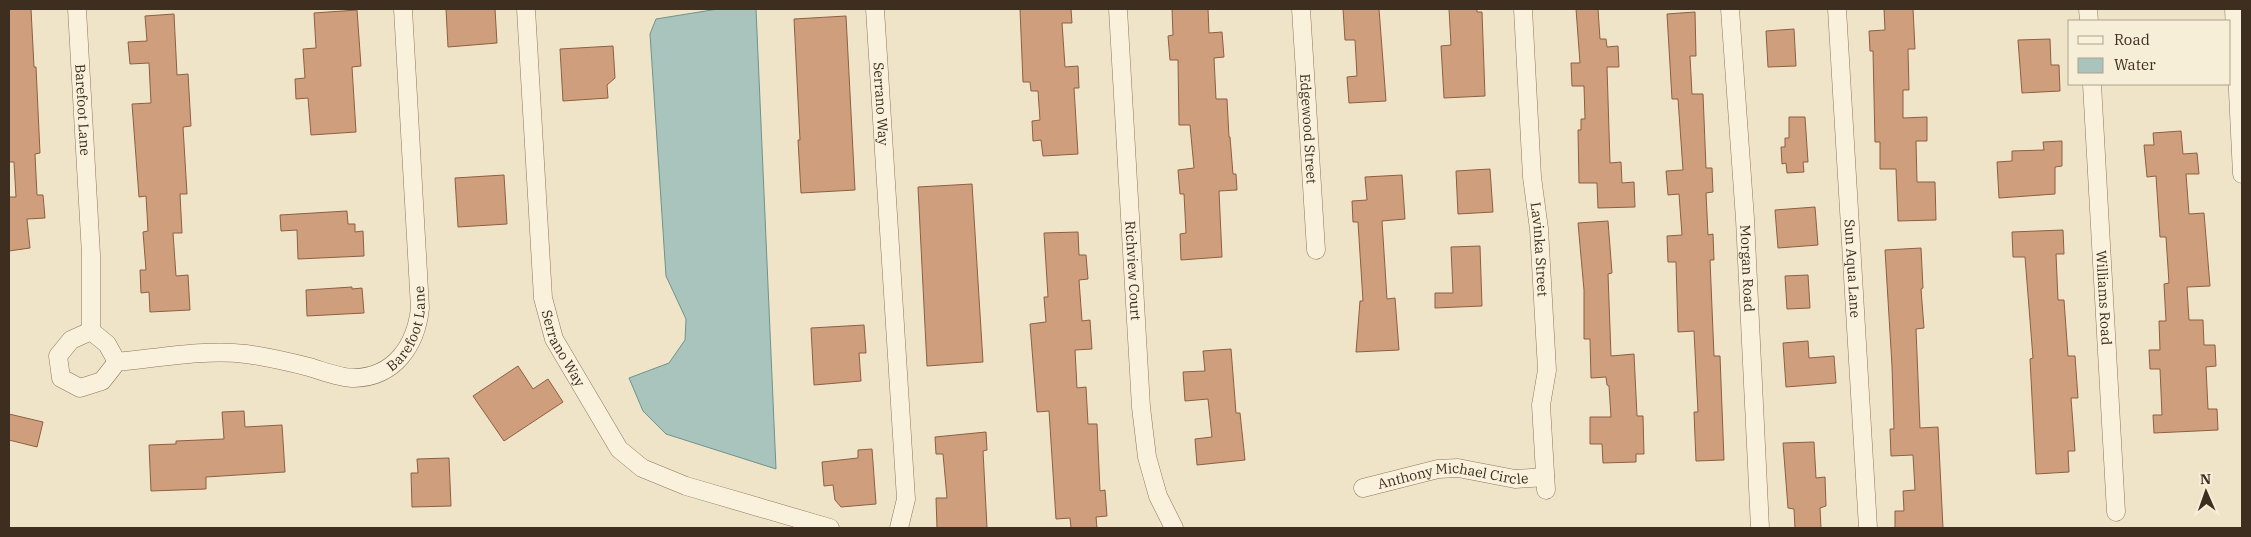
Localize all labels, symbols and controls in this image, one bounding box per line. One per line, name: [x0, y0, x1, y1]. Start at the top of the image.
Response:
legend: [2068, 20, 2231, 85]
text: Road: [2114, 30, 2150, 49]
text: Water: [2114, 55, 2156, 74]
street label: Serrano Way: [869, 62, 893, 147]
street label: Barefoot Lane: [71, 63, 94, 156]
street label: Edgewood Street: [1296, 73, 1321, 184]
street label: Lavinka Street: [1526, 201, 1552, 297]
street label: Sun Aqua Lane: [1841, 219, 1864, 319]
street label: Richview Court: [1121, 220, 1145, 321]
street label: Morgan Road: [1736, 224, 1759, 313]
street label: Williams Road: [2092, 250, 2116, 346]
street label: Barefoot Lane: [383, 285, 429, 375]
street label: Serrano Way: [538, 308, 589, 390]
street label: Anthony Michael Circle: [1376, 459, 1529, 493]
north arrow: [2181, 467, 2231, 517]
text: N: [2200, 470, 2211, 488]

